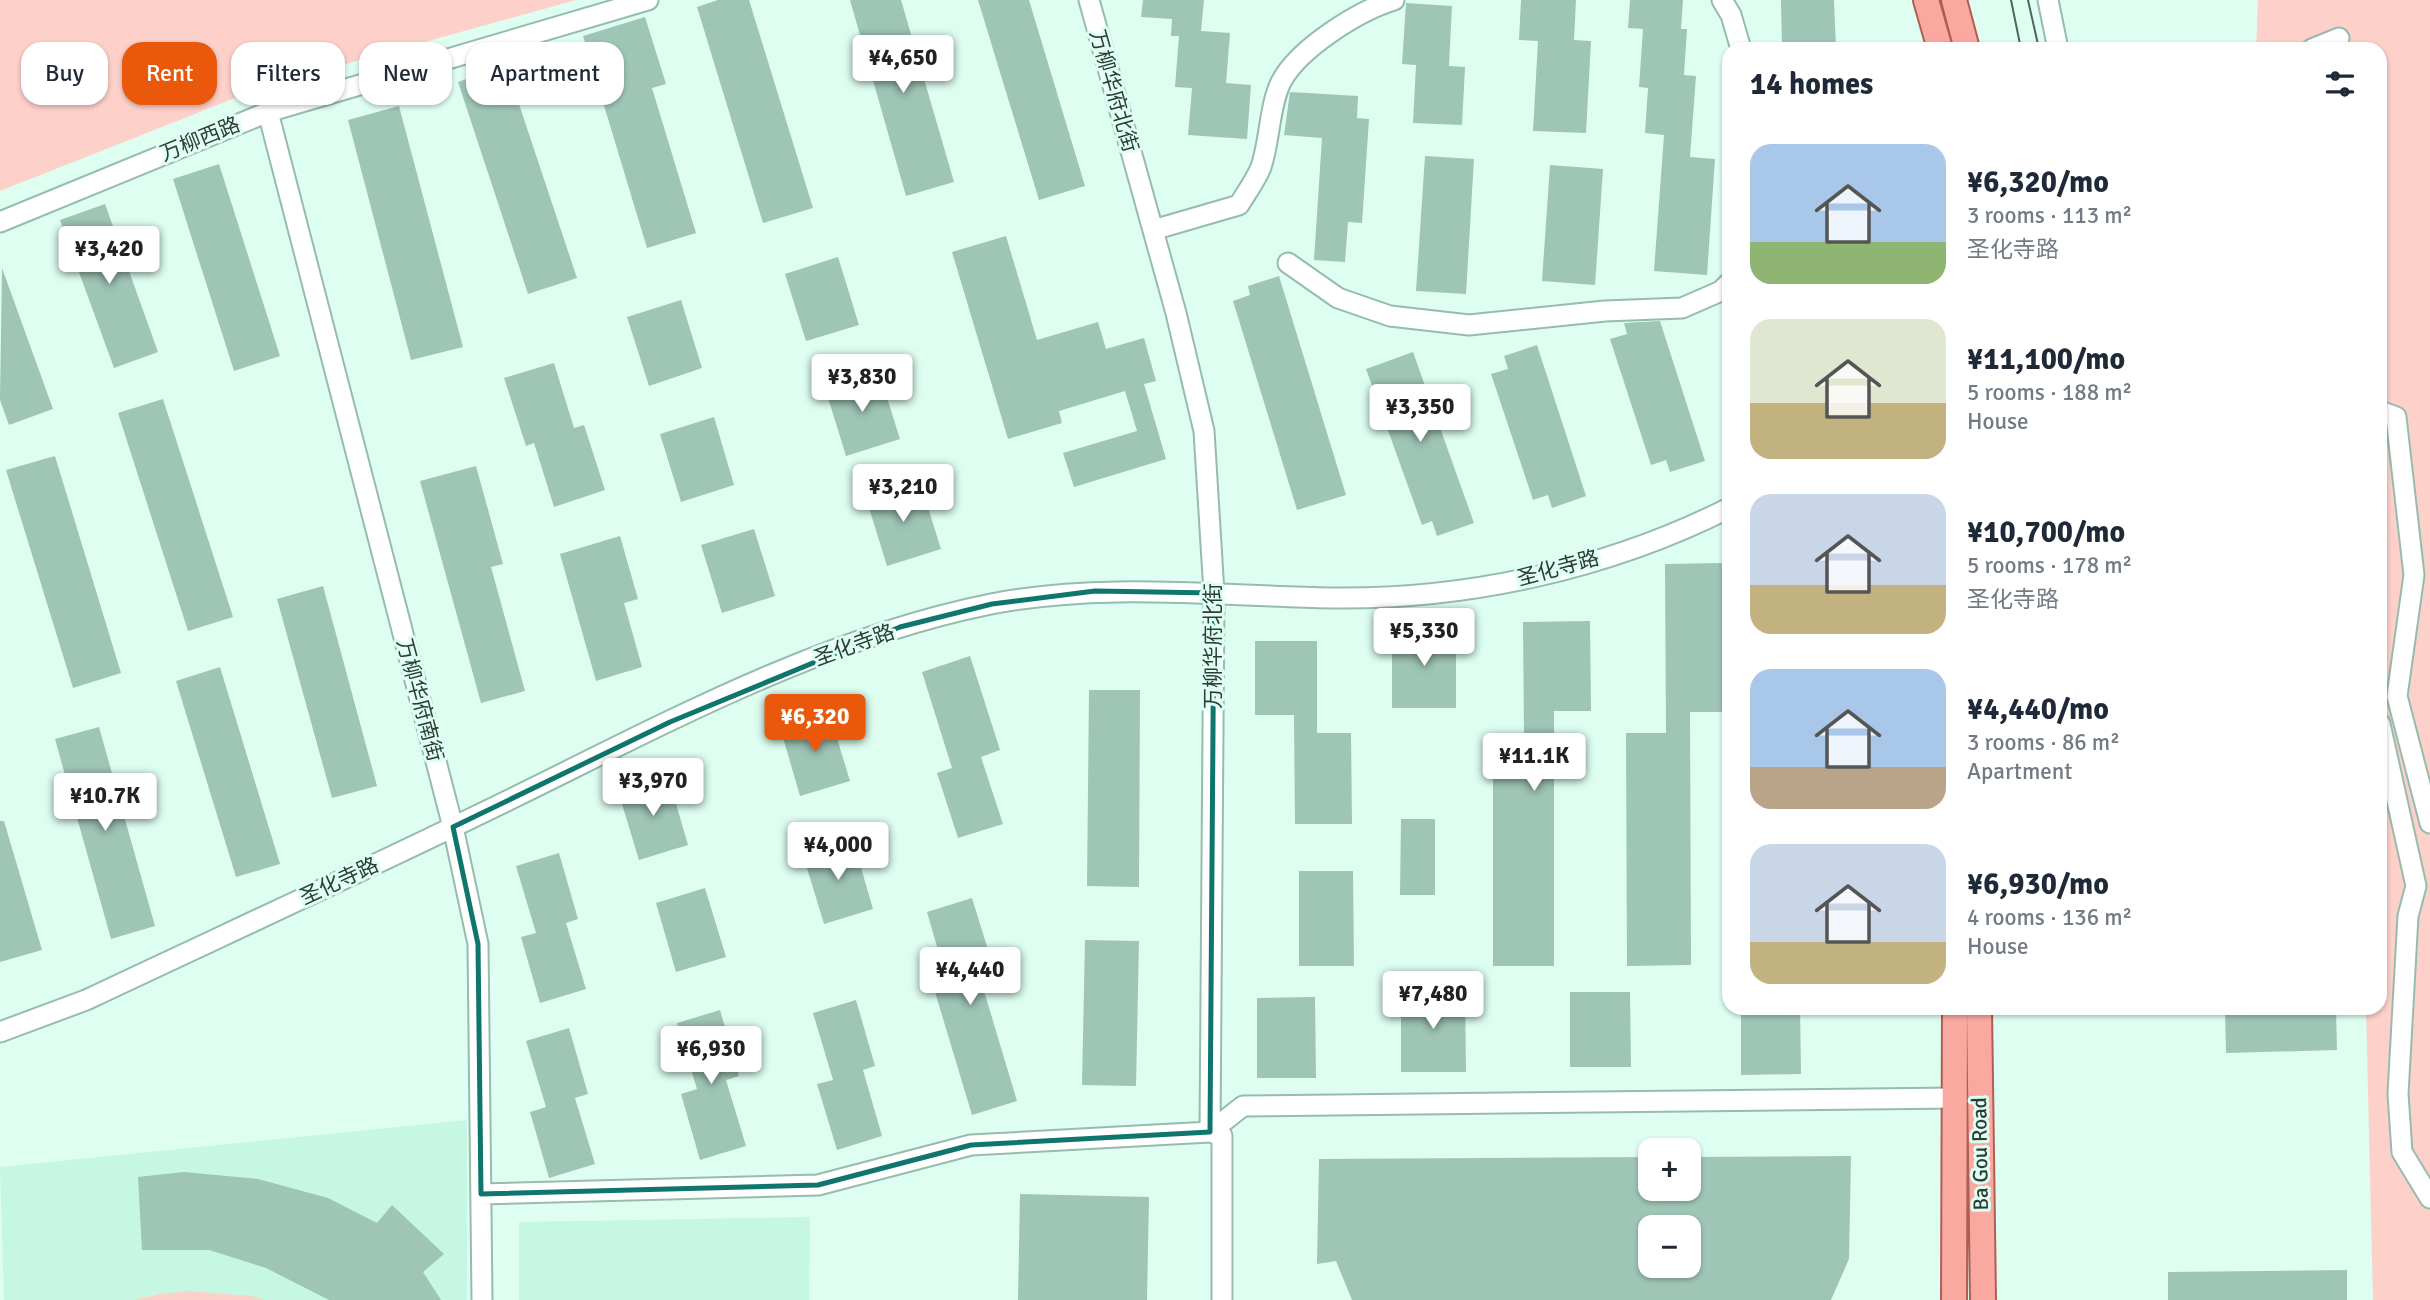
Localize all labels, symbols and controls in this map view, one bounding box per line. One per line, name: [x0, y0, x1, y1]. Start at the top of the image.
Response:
street label: 万柳华府北街: [1084, 27, 1144, 155]
pin: ¥4,650: [846, 36, 960, 95]
chip: Buy: [21, 42, 108, 105]
chip: Rent: [122, 42, 217, 105]
chip: Filters: [231, 42, 345, 105]
chip: New: [359, 42, 452, 105]
chip: Apartment: [466, 42, 624, 105]
text: ¥4,650: [869, 43, 937, 72]
icon: filters: [2321, 65, 2359, 103]
text: 14 homes: [1750, 66, 1873, 103]
street label: 万柳西路: [156, 111, 244, 167]
text: ¥6,320/mo: [1967, 164, 2109, 201]
icon: home: [1806, 172, 1890, 256]
text: 3 rooms · 113 m²: [1967, 201, 2132, 230]
pin: ¥3,420: [52, 226, 166, 286]
text: ¥3,420: [75, 234, 143, 263]
text: 圣化寺路: [1967, 235, 2059, 264]
text: ¥11,100/mo: [1967, 341, 2125, 378]
icon: home: [1806, 347, 1890, 431]
pin: ¥3,830: [805, 354, 919, 414]
text: ¥3,830: [828, 362, 896, 391]
text: 5 rooms · 188 m²: [1967, 378, 2132, 407]
pin: ¥3,350: [1363, 384, 1477, 444]
text: ¥3,350: [1386, 392, 1454, 421]
text: House: [1967, 407, 2029, 436]
pin: ¥3,210: [846, 464, 960, 524]
text: ¥3,210: [869, 472, 937, 501]
text: ¥10,700/mo: [1967, 514, 2125, 551]
icon: home: [1806, 522, 1890, 606]
street label: 圣化寺路: [1514, 545, 1602, 591]
text: 5 rooms · 178 m²: [1967, 551, 2132, 580]
street label: 万柳华府北街: [1200, 583, 1226, 709]
text: 圣化寺路: [1967, 585, 2059, 614]
pin: ¥5,330: [1367, 608, 1481, 668]
text: ¥5,330: [1390, 616, 1458, 645]
street label: 圣化寺路: [810, 618, 898, 672]
street label: 万柳华府南街: [391, 636, 449, 764]
text: ¥4,440/mo: [1967, 691, 2109, 728]
pin: ¥6,320: [758, 694, 872, 754]
icon: home: [1806, 697, 1890, 781]
text: ¥6,320: [781, 702, 849, 731]
text: 3 rooms · 86 m²: [1967, 728, 2120, 757]
pin: ¥11.1K: [1477, 734, 1591, 793]
text: ¥11.1K: [1499, 741, 1569, 770]
text: Apartment: [1967, 757, 2072, 786]
pin: ¥3,970: [596, 758, 710, 818]
text: ¥3,970: [619, 766, 687, 795]
pin: ¥10.7K: [48, 774, 162, 833]
text: ¥10.7K: [70, 781, 140, 810]
pin: ¥4,000: [781, 822, 895, 882]
text: ¥4,000: [804, 830, 872, 859]
street label: 圣化寺路: [295, 851, 383, 911]
text: ¥6,930/mo: [1967, 866, 2109, 903]
icon: home: [1806, 872, 1890, 956]
text: 4 rooms · 136 m²: [1967, 903, 2132, 932]
text: House: [1967, 932, 2029, 961]
pin: ¥4,440: [913, 948, 1027, 1007]
text: ¥4,440: [936, 955, 1004, 984]
pin: ¥7,480: [1376, 972, 1490, 1031]
text: ¥7,480: [1399, 979, 1467, 1008]
pin: ¥6,930: [654, 1026, 768, 1086]
text: ¥6,930: [677, 1034, 745, 1063]
street label: Ba Gou Road: [1966, 1097, 1994, 1211]
map controls: [1638, 1138, 1701, 1278]
button: +: [1638, 1138, 1701, 1201]
button: −: [1638, 1215, 1701, 1278]

